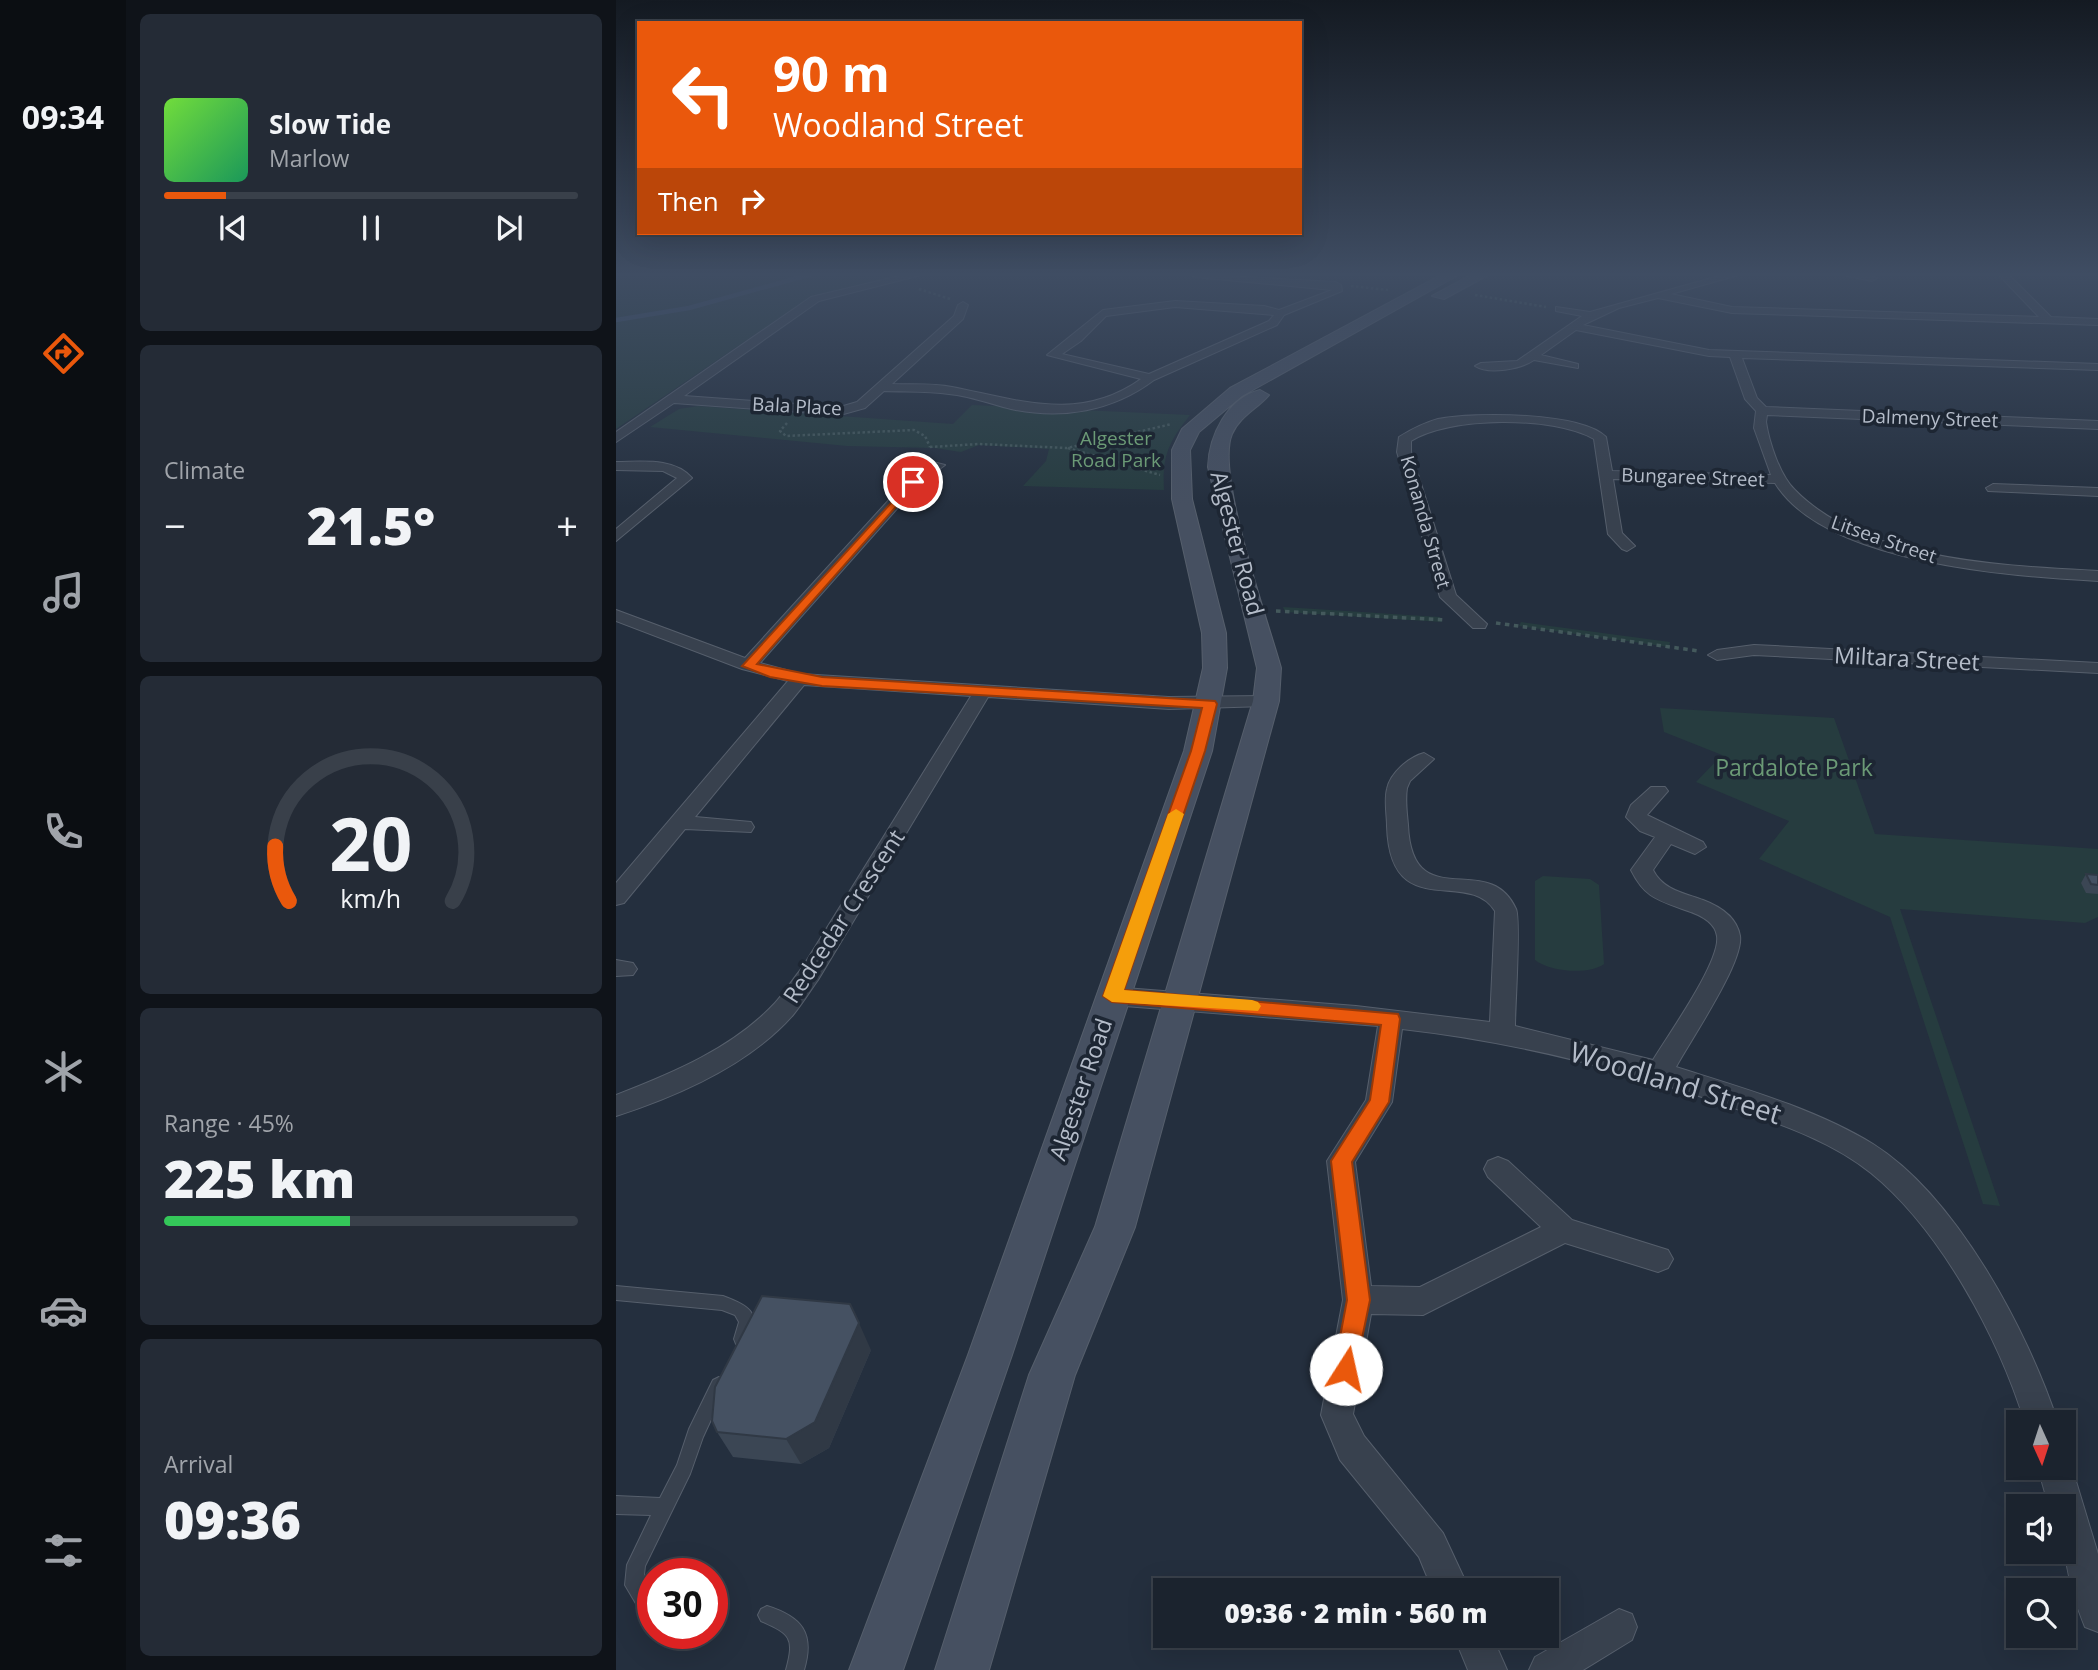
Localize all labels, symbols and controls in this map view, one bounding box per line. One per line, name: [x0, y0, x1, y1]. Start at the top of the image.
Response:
text: 90 m: [773, 40, 890, 106]
icon: left: [658, 49, 749, 140]
text: 09:34: [22, 95, 104, 138]
text: Woodland Street: [773, 103, 1023, 146]
text: Slow Tide: [269, 106, 391, 142]
text: Marlow: [269, 142, 349, 174]
icon: right: [733, 182, 771, 220]
text: Then: [658, 183, 719, 219]
icon: previous: [214, 209, 252, 247]
icon: pause: [352, 209, 390, 247]
icon: next: [490, 209, 528, 247]
icon: directions: [39, 329, 88, 378]
street label: Bala Place: [752, 391, 842, 421]
street label: Dalmeny Street: [1861, 403, 1999, 433]
park label: Algester Road Park: [1071, 425, 1161, 473]
pin: [883, 452, 943, 512]
street label: Konanda Street: [1395, 453, 1457, 592]
text: Climate: [164, 454, 245, 486]
street label: Bungaree Street: [1621, 462, 1765, 493]
icon: arrive: [894, 463, 932, 501]
street label: Algester Road: [1203, 467, 1273, 619]
text: 21.5°: [307, 489, 435, 560]
text: −: [164, 499, 186, 551]
text: +: [556, 499, 578, 551]
street label: Litsea Street: [1828, 509, 1940, 569]
icon: music: [39, 568, 88, 617]
street label: Miltara Street: [1833, 638, 1981, 678]
park label: Pardalote Park: [1715, 751, 1873, 783]
text: 20: [329, 793, 413, 892]
icon: phone: [39, 807, 88, 856]
street label: Redcedar Crescent: [775, 823, 911, 1009]
text: km/h: [341, 881, 401, 915]
street label: Algester Road: [1041, 1014, 1119, 1164]
street label: Woodland Street: [1566, 1032, 1786, 1132]
icon: climate: [39, 1047, 88, 1096]
text: Range · 45%: [164, 1107, 294, 1139]
text: 225 km: [164, 1142, 355, 1213]
icon: car: [39, 1286, 88, 1335]
position arrow: [1309, 1332, 1383, 1406]
north arrow: [2006, 1410, 2076, 1480]
map controls: [2006, 1410, 2076, 1648]
text: Arrival: [164, 1448, 233, 1480]
text: 09:36: [164, 1483, 301, 1554]
button: sound: [2006, 1494, 2076, 1564]
icon: filters: [39, 1526, 88, 1575]
speed limit sign: 30: [637, 1558, 728, 1649]
button: search: [2006, 1578, 2076, 1648]
text: 09:36 · 2 min · 560 m: [1225, 1595, 1487, 1631]

